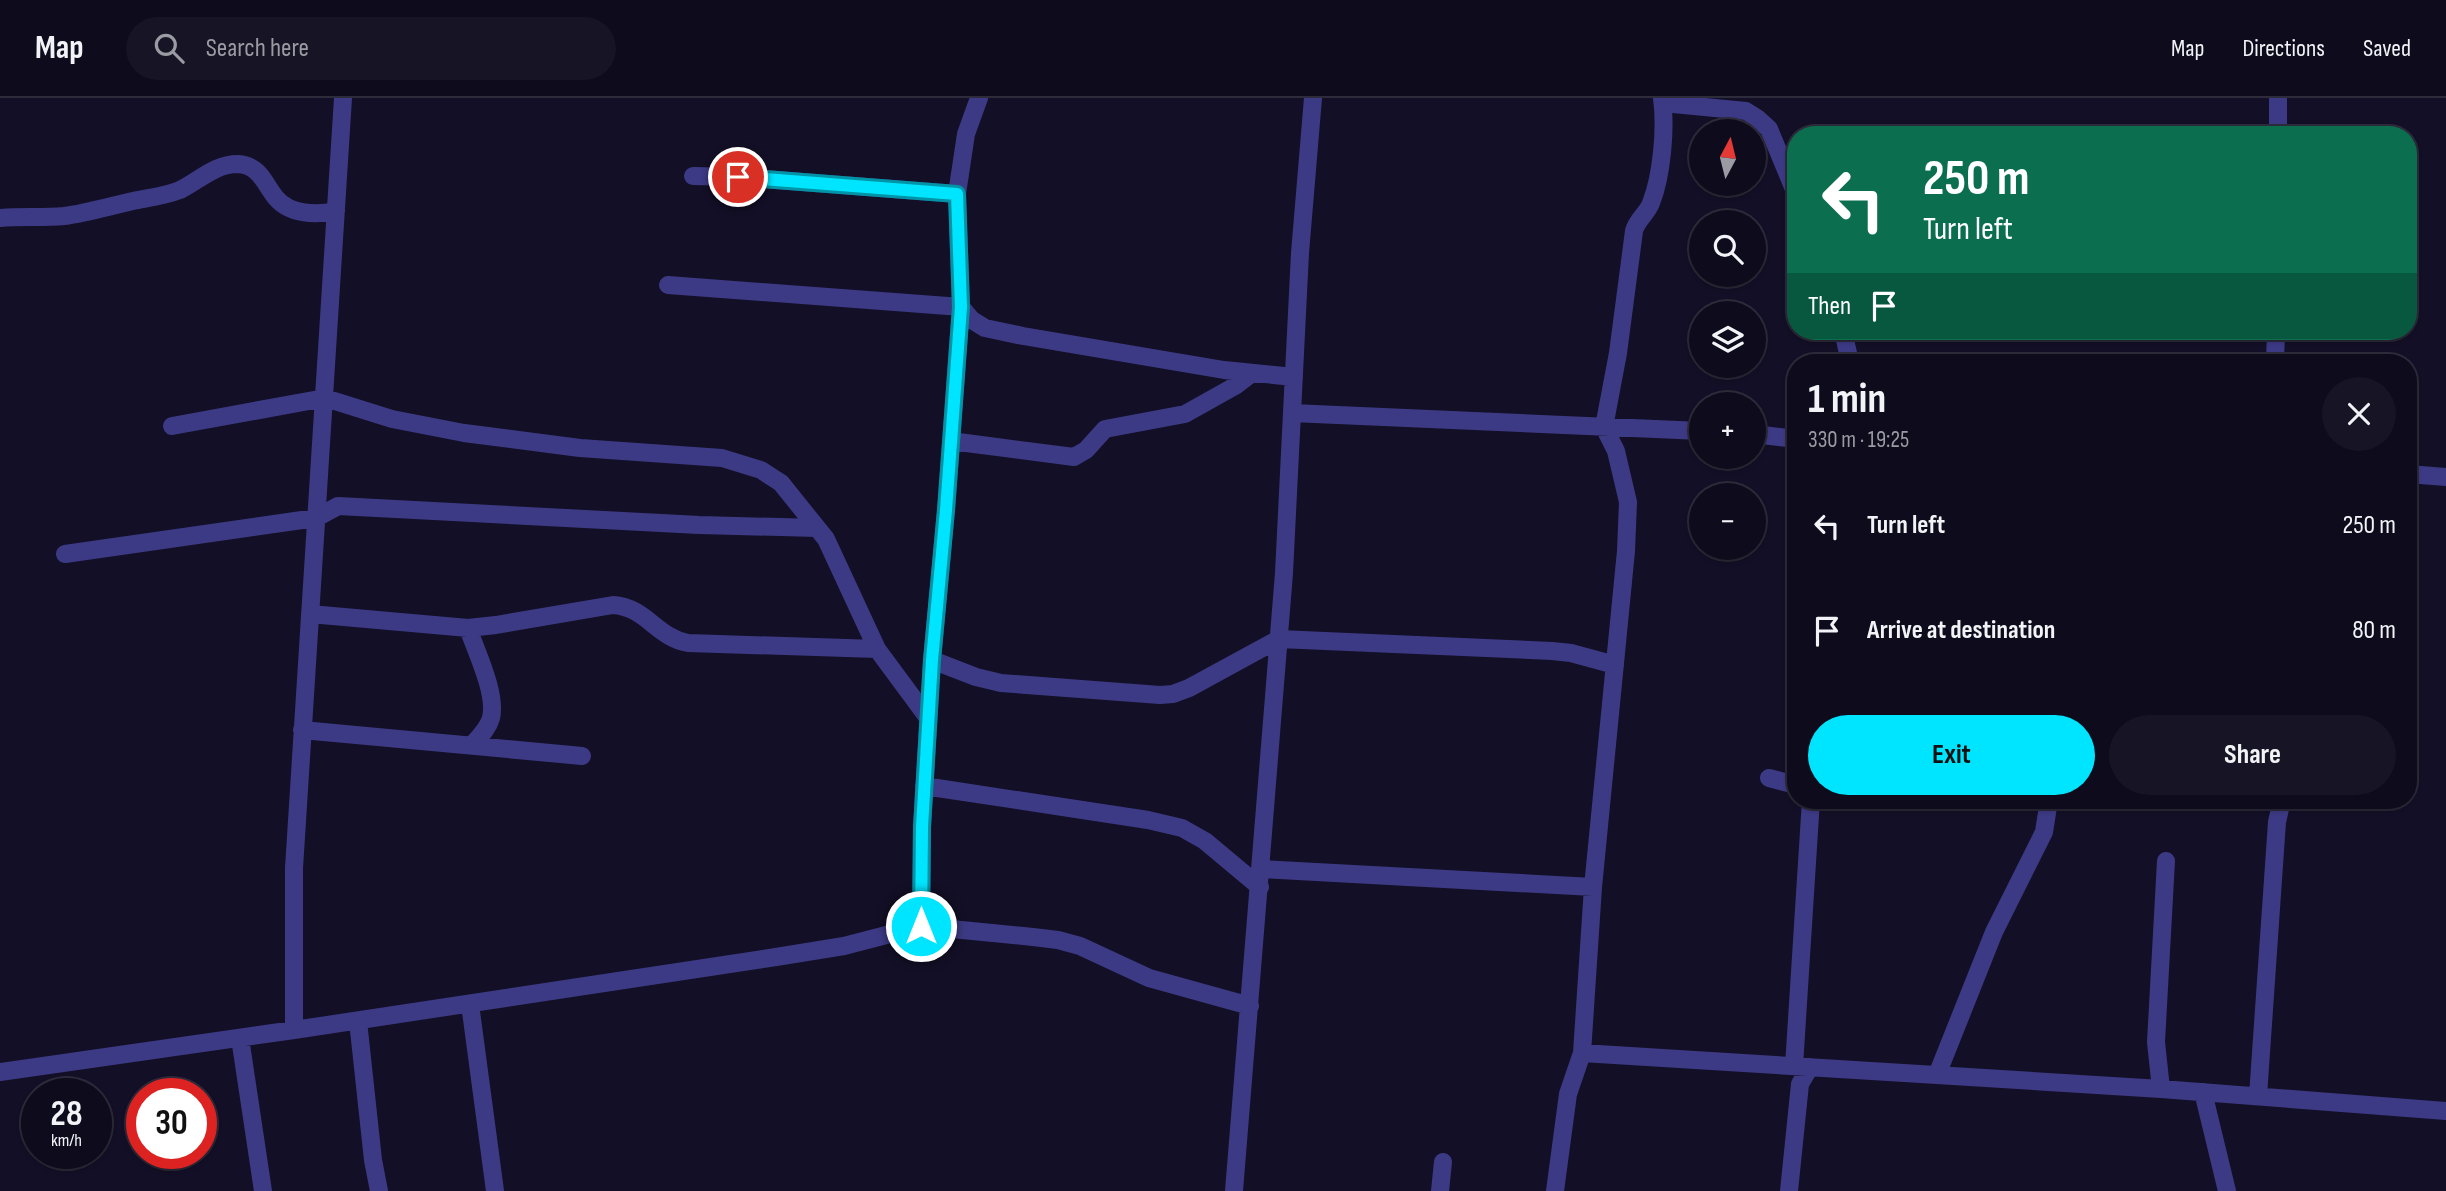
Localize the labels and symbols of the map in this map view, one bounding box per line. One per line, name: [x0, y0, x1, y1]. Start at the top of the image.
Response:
north arrow: [1689, 119, 1766, 196]
pin: [708, 147, 768, 207]
position arrow: [884, 889, 958, 963]
speed limit sign: 30: [126, 1078, 217, 1169]

